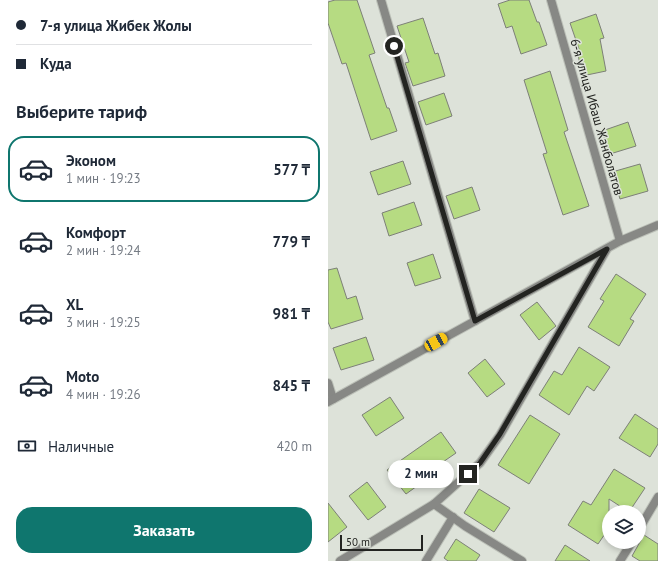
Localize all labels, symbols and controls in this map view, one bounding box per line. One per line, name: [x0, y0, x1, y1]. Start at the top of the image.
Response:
text: 7-я улица Жибек Жолы: [40, 16, 192, 35]
route start: [385, 37, 403, 55]
street label: 6-я улица Ибаш Жанболатов: [566, 37, 628, 197]
text: Куда: [40, 54, 72, 73]
text: Выберите тариф: [16, 100, 147, 123]
icon: car: [18, 151, 54, 187]
text: Эконом: [66, 151, 116, 170]
text: 577 ₸: [273, 160, 310, 179]
text: 1 мин · 19:23: [66, 170, 141, 187]
icon: car: [18, 223, 54, 259]
text: Комфорт: [66, 223, 126, 242]
text: 779 ₸: [272, 232, 310, 251]
text: 2 мин · 19:24: [66, 242, 141, 259]
icon: car: [18, 295, 54, 331]
text: XL: [66, 295, 83, 314]
text: 981 ₸: [272, 304, 310, 323]
text: 3 мин · 19:25: [66, 314, 141, 331]
car: [423, 331, 449, 353]
icon: car: [18, 367, 54, 403]
text: Moto: [66, 367, 99, 386]
text: 845 ₸: [272, 376, 310, 395]
text: 4 мин · 19:26: [66, 386, 141, 403]
icon: cash: [16, 435, 38, 457]
text: Наличные: [48, 437, 114, 456]
text: 420 m: [277, 438, 312, 455]
callout: 2 мин: [388, 460, 454, 488]
text: 2 мин: [404, 465, 438, 482]
route end: [459, 465, 477, 483]
map controls: [602, 505, 646, 549]
button: layers: [602, 505, 646, 549]
button: Заказать: [16, 507, 312, 553]
scale bar: [340, 533, 423, 552]
text: 50 m: [346, 535, 370, 549]

